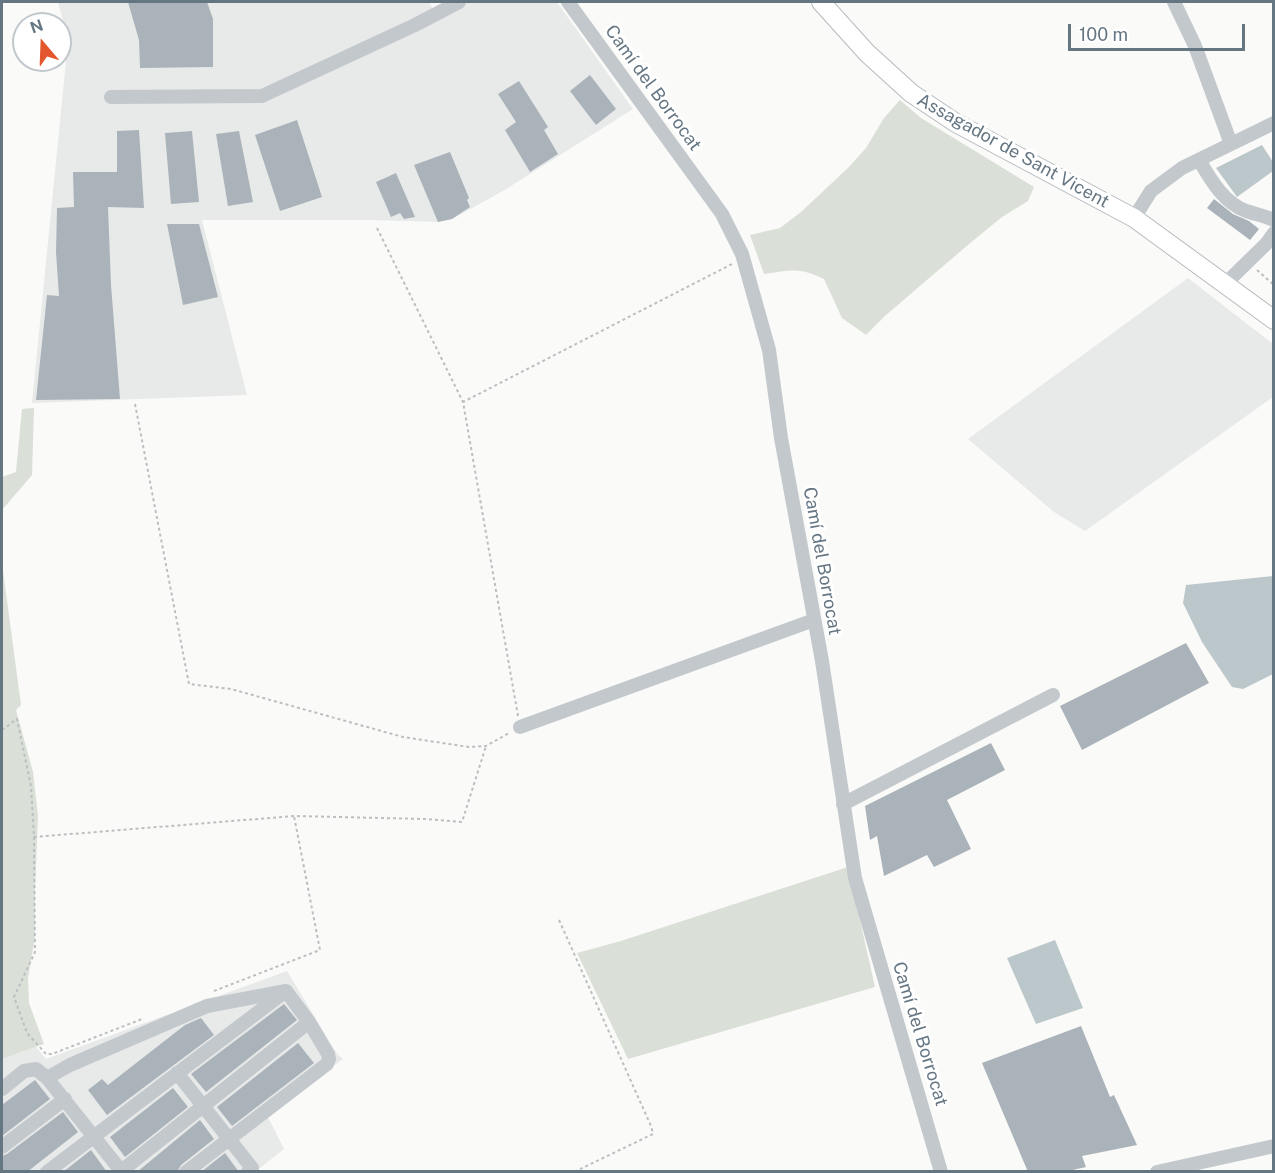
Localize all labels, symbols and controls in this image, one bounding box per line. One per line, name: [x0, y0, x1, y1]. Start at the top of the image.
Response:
north arrow: [12, 12, 72, 72]
scale bar: [1071, 12, 1248, 50]
text: N: [28, 15, 46, 37]
street label: Camí del Borrocat: [600, 21, 706, 155]
text: 100 m: [1079, 24, 1128, 45]
street label: Assagador de Sant Vicent: [913, 89, 1113, 213]
street label: Camí del Borrocat: [798, 485, 846, 637]
street label: Camí del Borrocat: [888, 959, 952, 1109]

